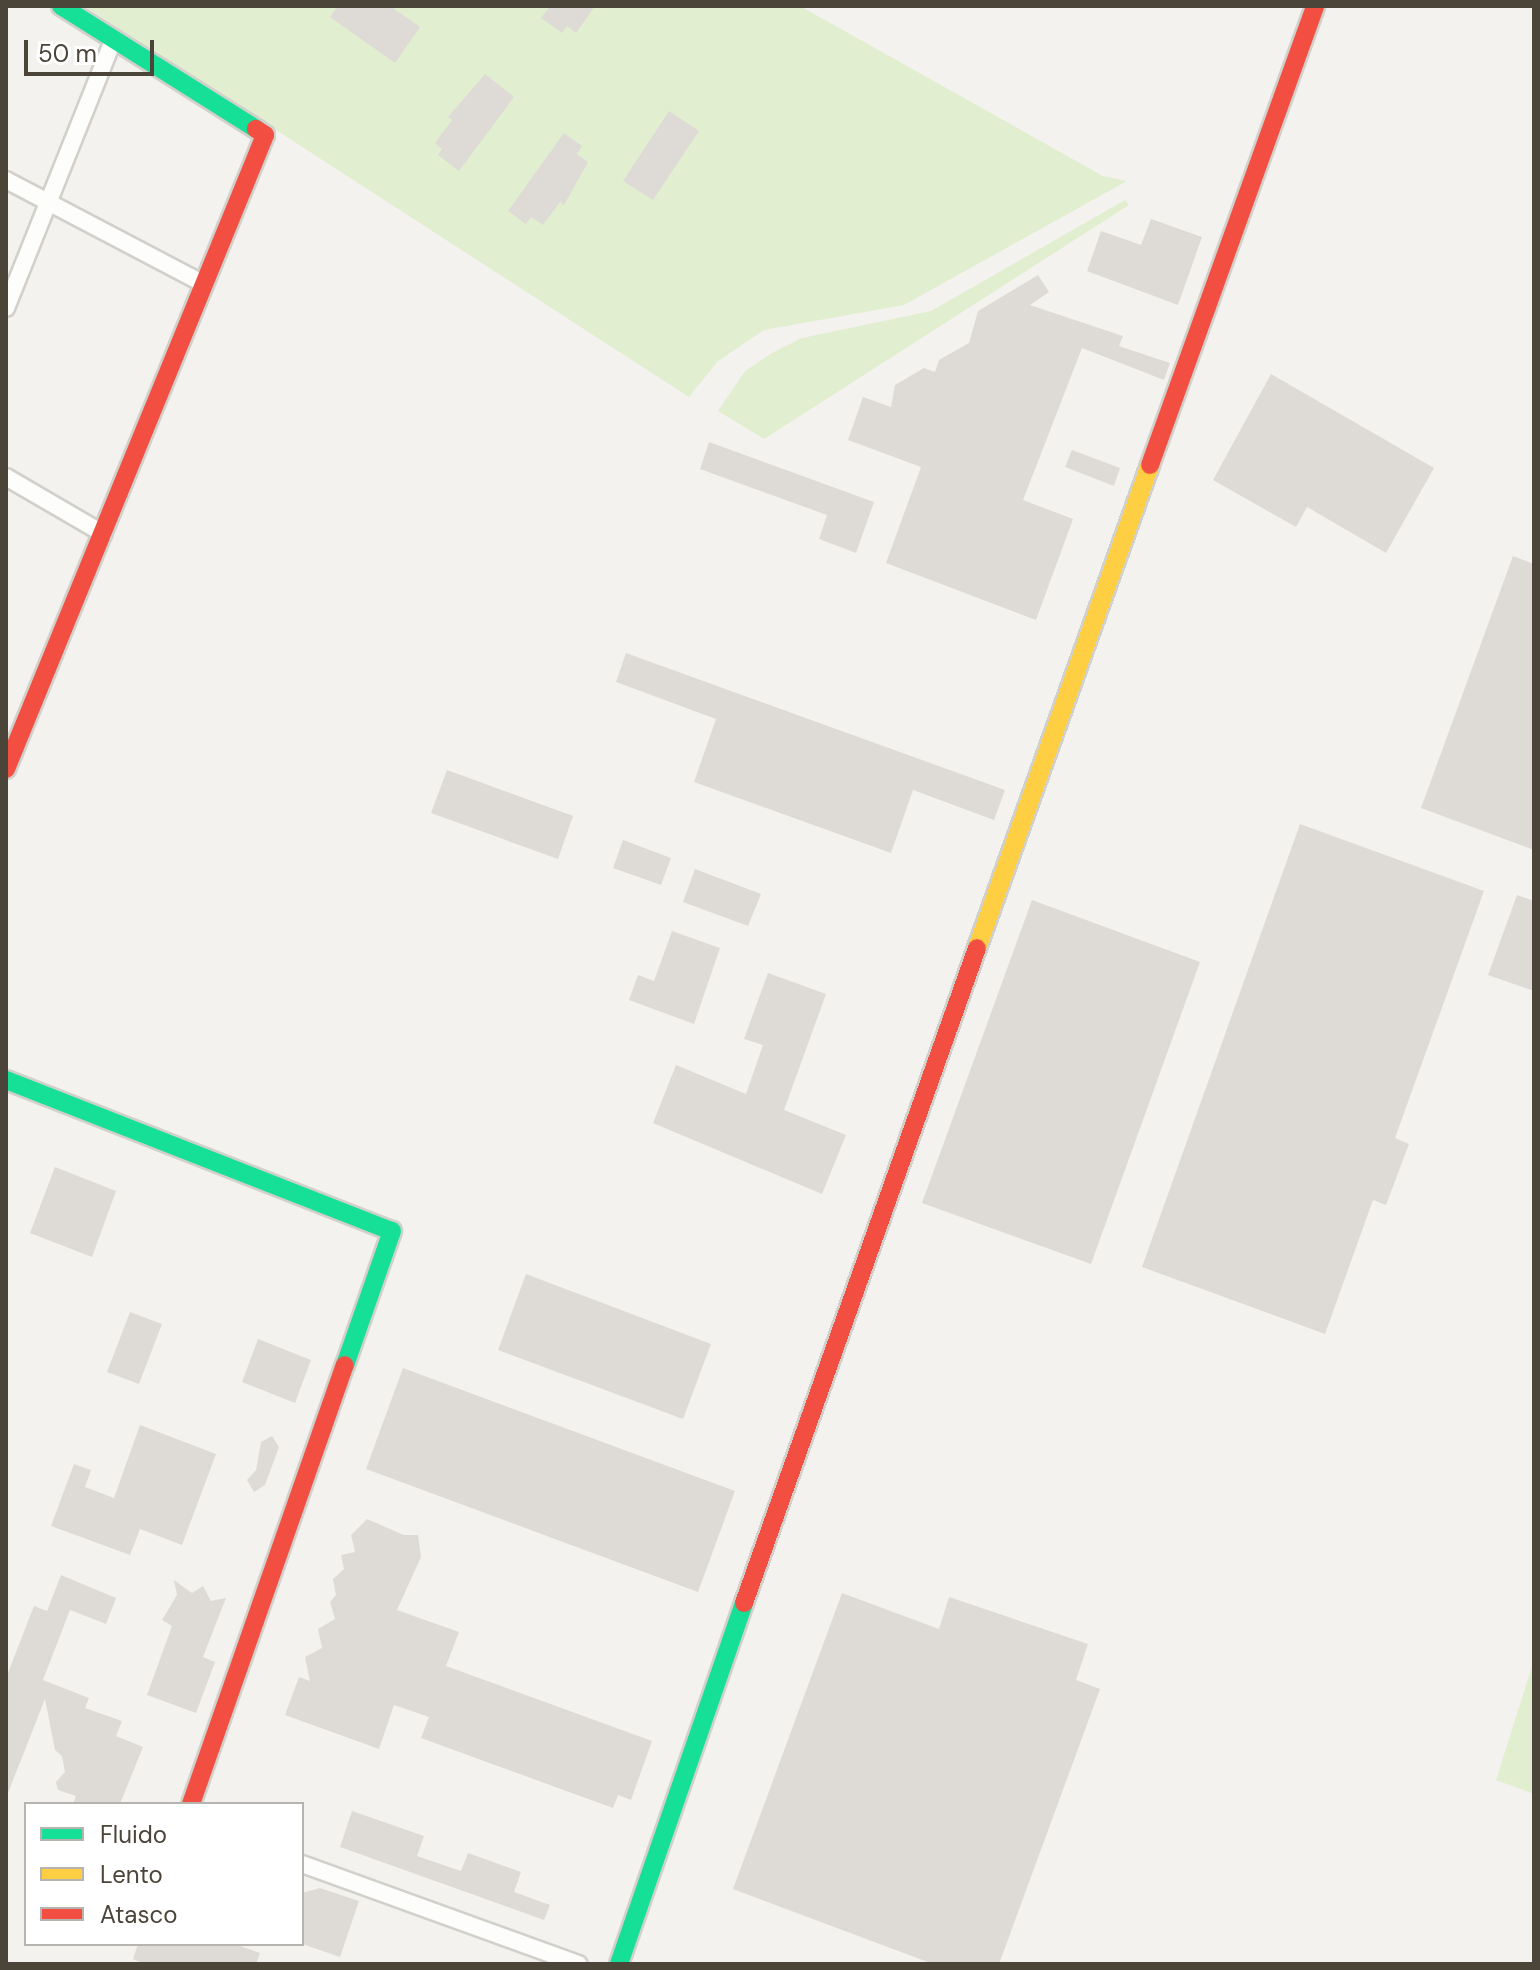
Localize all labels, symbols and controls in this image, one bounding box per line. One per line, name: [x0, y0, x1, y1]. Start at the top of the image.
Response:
scale bar: [28, 24, 158, 74]
text: 50 m: [38, 38, 97, 69]
legend: [24, 1802, 304, 1946]
text: Fluido: [100, 1819, 167, 1850]
text: Lento: [100, 1859, 163, 1890]
text: Atasco: [100, 1899, 177, 1930]

